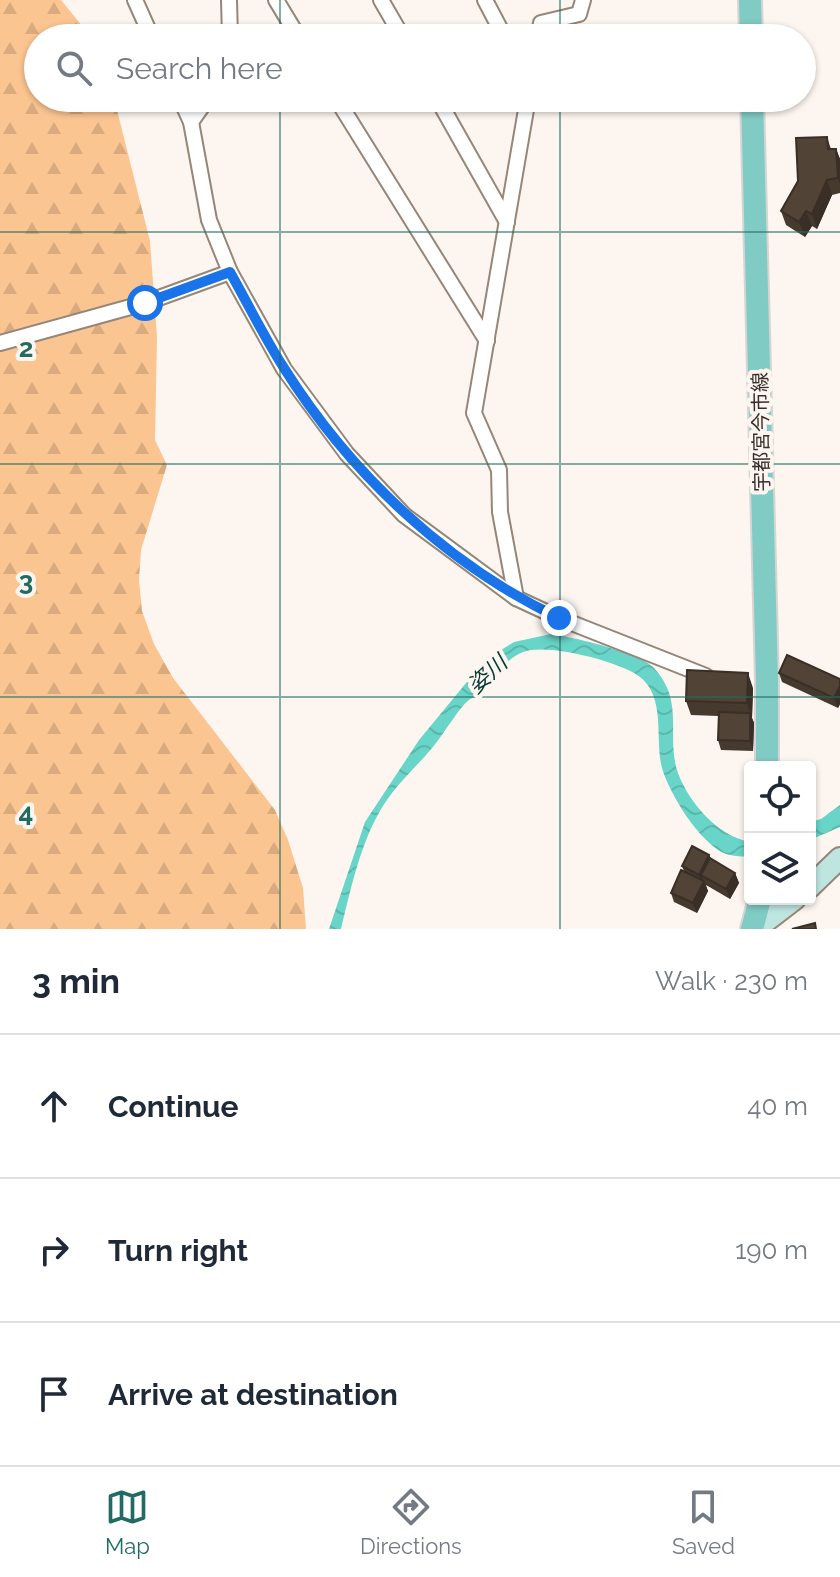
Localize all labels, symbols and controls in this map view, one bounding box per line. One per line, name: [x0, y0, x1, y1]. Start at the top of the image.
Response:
search box: [24, 24, 816, 112]
icon: search: [52, 46, 96, 90]
text: Search here: [116, 51, 283, 86]
route start: [127, 285, 163, 321]
text: 2: [19, 333, 33, 363]
street label: 宇都宮今市線: [748, 372, 774, 492]
text: 3: [19, 566, 33, 596]
route end: [541, 600, 577, 636]
water label: 姿川: [462, 648, 513, 699]
map controls: [744, 761, 816, 905]
button: locate: [744, 761, 816, 833]
text: 4: [19, 798, 33, 828]
button: layers: [744, 833, 816, 905]
text: 3 min: [32, 961, 120, 1001]
text: Walk · 230 m: [655, 966, 808, 996]
icon: ahead: [32, 1084, 76, 1128]
text: Continue: [108, 1089, 239, 1124]
text: 40 m: [747, 1091, 808, 1121]
icon: right: [32, 1228, 76, 1272]
text: Turn right: [108, 1233, 248, 1268]
text: 190 m: [735, 1235, 808, 1265]
icon: arrive: [32, 1372, 76, 1416]
text: Arrive at destination: [108, 1377, 398, 1412]
tab: Map: [105, 1485, 150, 1559]
tab: Directions: [360, 1485, 462, 1559]
tab: Saved: [672, 1485, 735, 1559]

